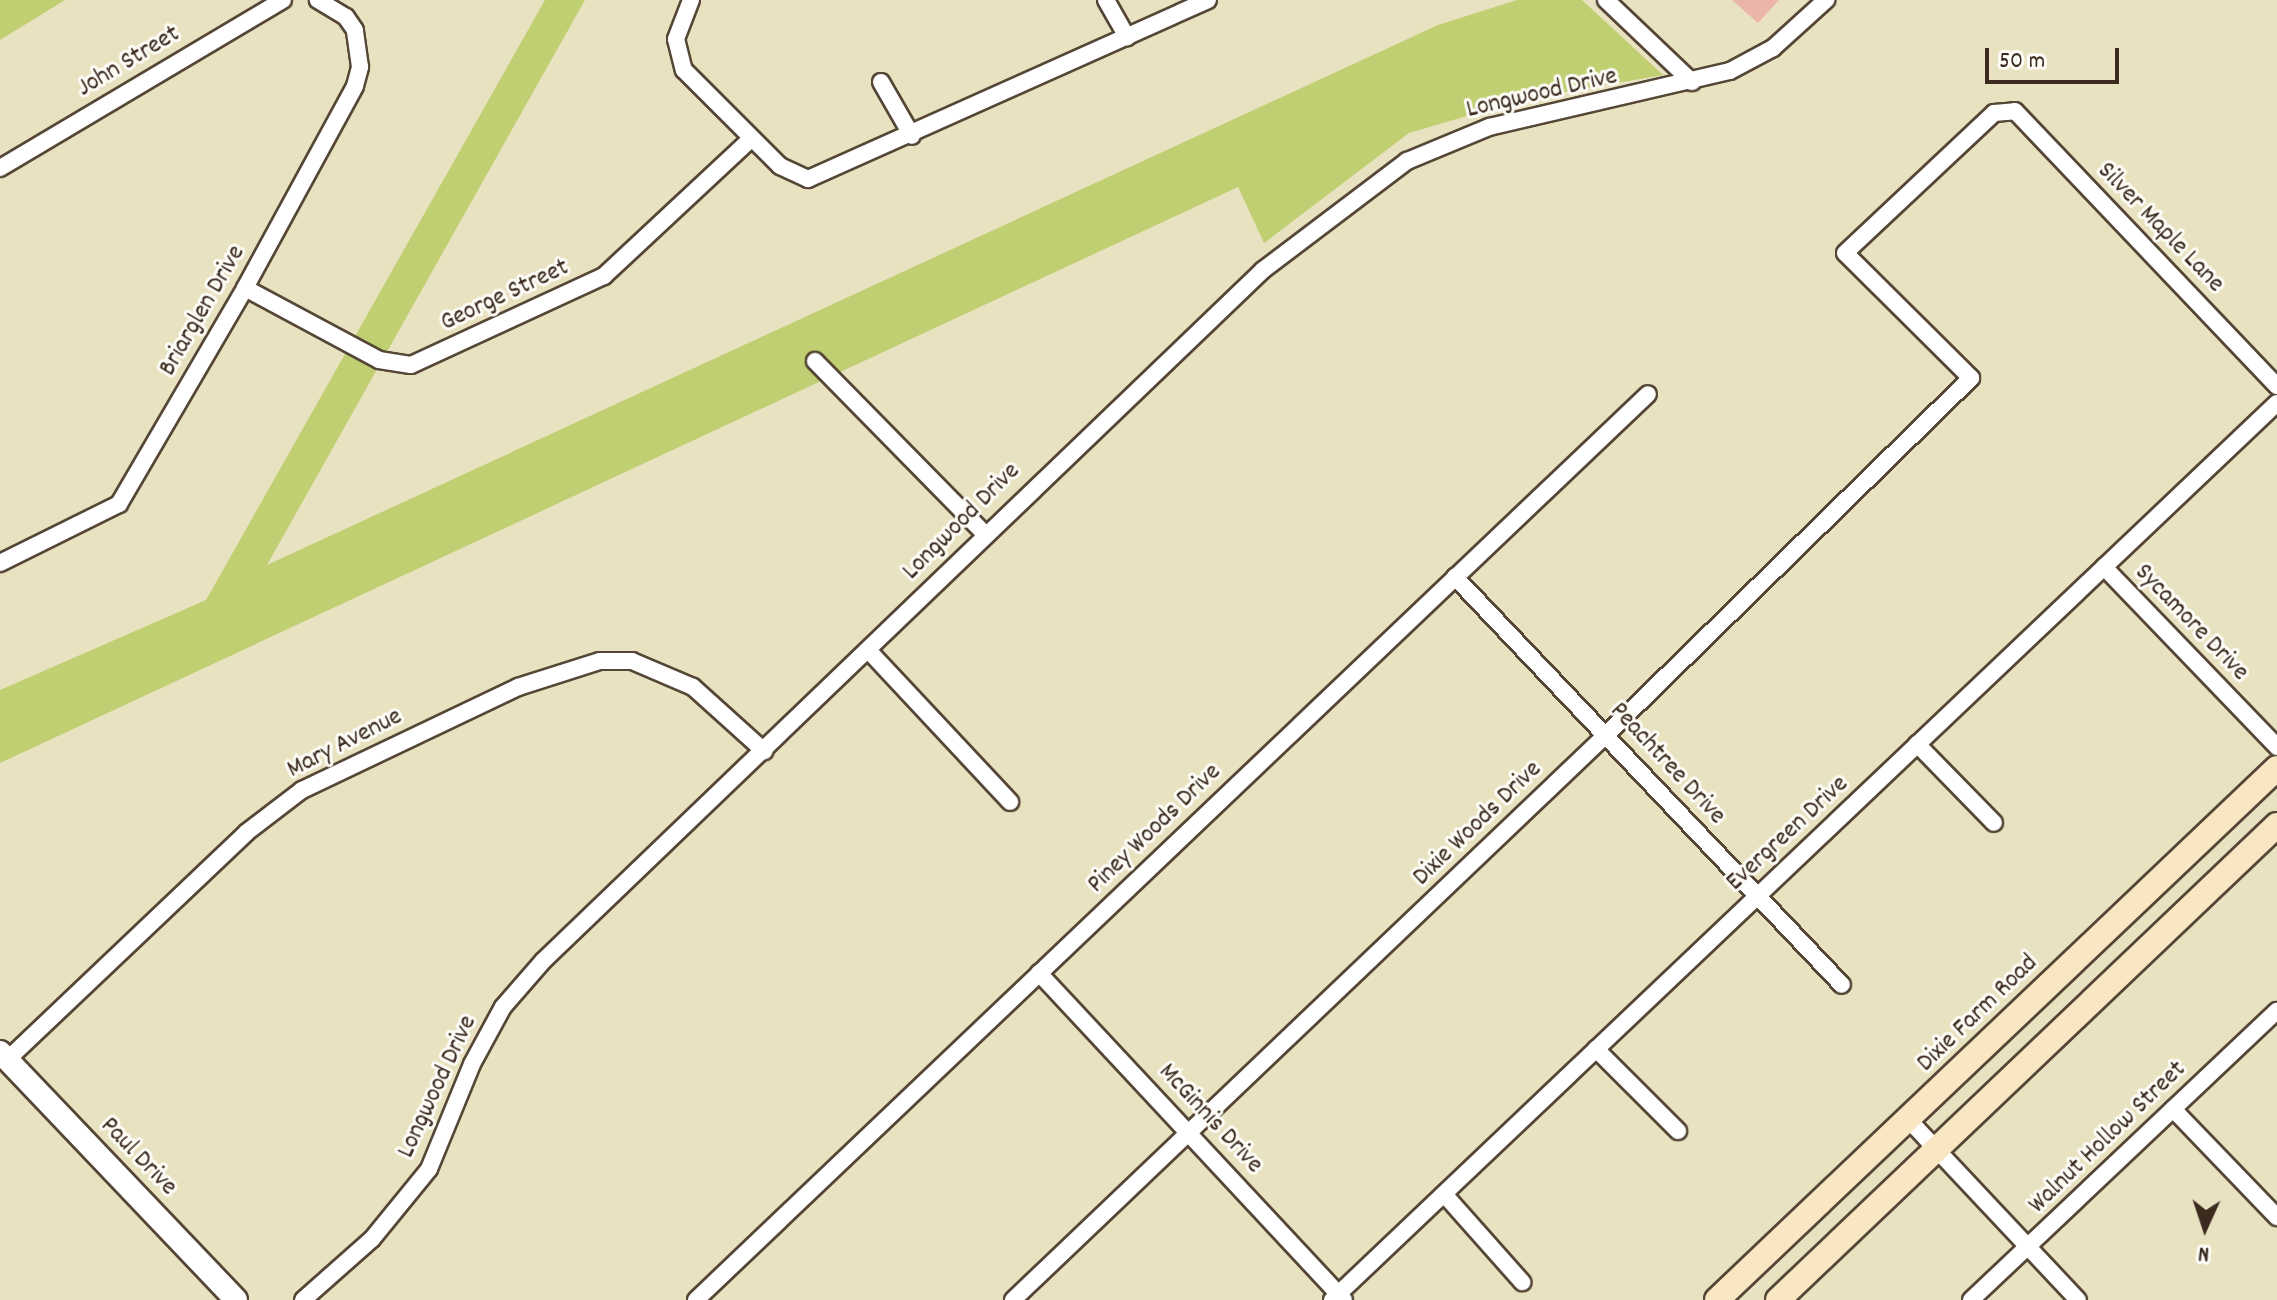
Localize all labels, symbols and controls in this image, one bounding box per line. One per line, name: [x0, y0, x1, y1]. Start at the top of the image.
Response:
street label: John Street: [72, 19, 186, 105]
scale bar: [1989, 32, 2123, 82]
text: 50 m: [1999, 45, 2045, 79]
street label: Longwood Drive: [1464, 62, 1620, 126]
street label: Silver Maple Lane: [2090, 156, 2230, 300]
street label: Briarglen Drive: [153, 240, 253, 382]
street label: George Street: [436, 253, 574, 339]
street label: Longwood Drive: [897, 457, 1027, 587]
street label: Sycamore Drive: [2127, 558, 2255, 688]
street label: Peachtree Drive: [1602, 696, 1732, 832]
street label: Mary Avenue: [282, 702, 408, 786]
street label: Dixie Woods Drive: [1407, 755, 1549, 893]
street label: Piney Woods Drive: [1082, 757, 1228, 901]
street label: Evergreen Drive: [1720, 769, 1856, 899]
street label: Dixie Farm Road: [1911, 949, 2045, 1079]
street label: Longwood Drive: [391, 1011, 485, 1163]
street label: Walnut Hollow Street: [2023, 1055, 2193, 1221]
street label: McGinnis Drive: [1151, 1057, 1269, 1181]
street label: Paul Drive: [93, 1111, 183, 1203]
north arrow: [2165, 1188, 2245, 1268]
text: N: [2197, 1237, 2210, 1268]

